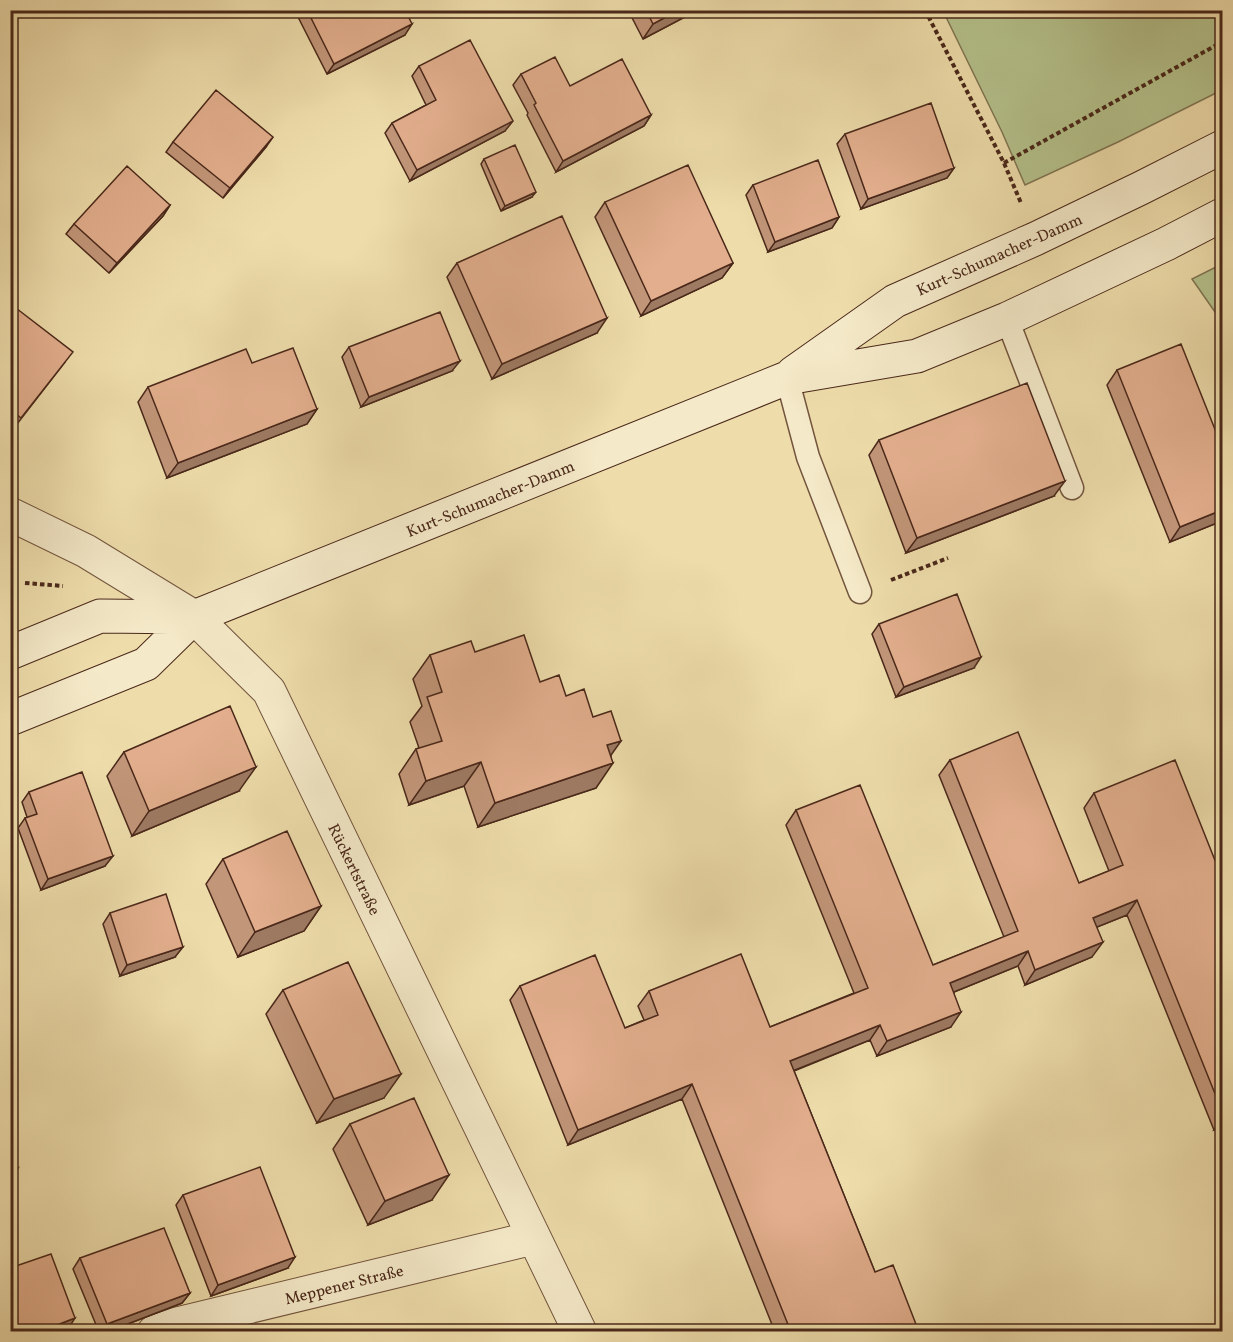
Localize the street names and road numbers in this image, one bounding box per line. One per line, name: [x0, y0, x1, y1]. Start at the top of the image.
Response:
street label: Kurt-Schumacher-Damm: [913, 209, 1086, 302]
street label: Kurt-Schumacher-Damm: [403, 456, 578, 544]
street label: Rückertstraße: [322, 820, 385, 919]
street label: Meppener Straße: [283, 1261, 406, 1311]

